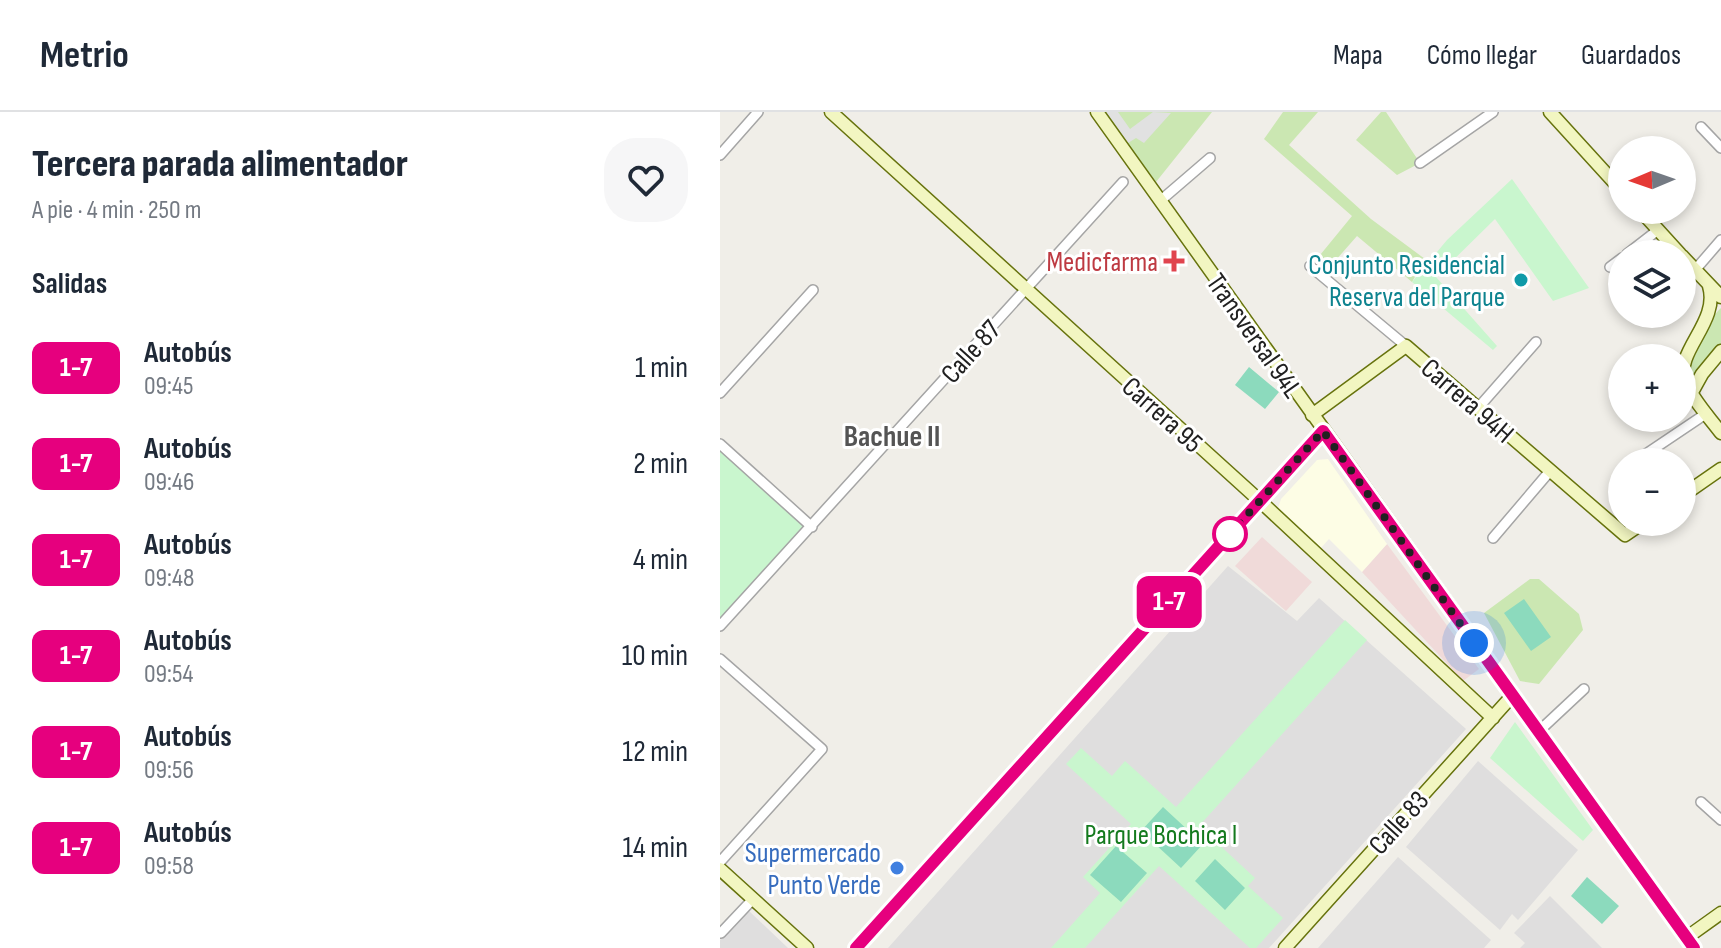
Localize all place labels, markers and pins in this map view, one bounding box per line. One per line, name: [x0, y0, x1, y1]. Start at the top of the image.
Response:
place label: Medicfarma: [1046, 246, 1158, 279]
place label: Conjunto Residencial Reserva del Parque: [1308, 249, 1505, 314]
marker: Medicfarma: [1165, 252, 1183, 270]
marker: Conjunto Residencial Reserva del Parque: [1512, 271, 1530, 289]
unlabelled marker: [1213, 517, 1247, 551]
place label: Supermercado Punto Verde: [745, 837, 881, 902]
marker: Supermercado Punto Verde: [888, 859, 906, 877]

